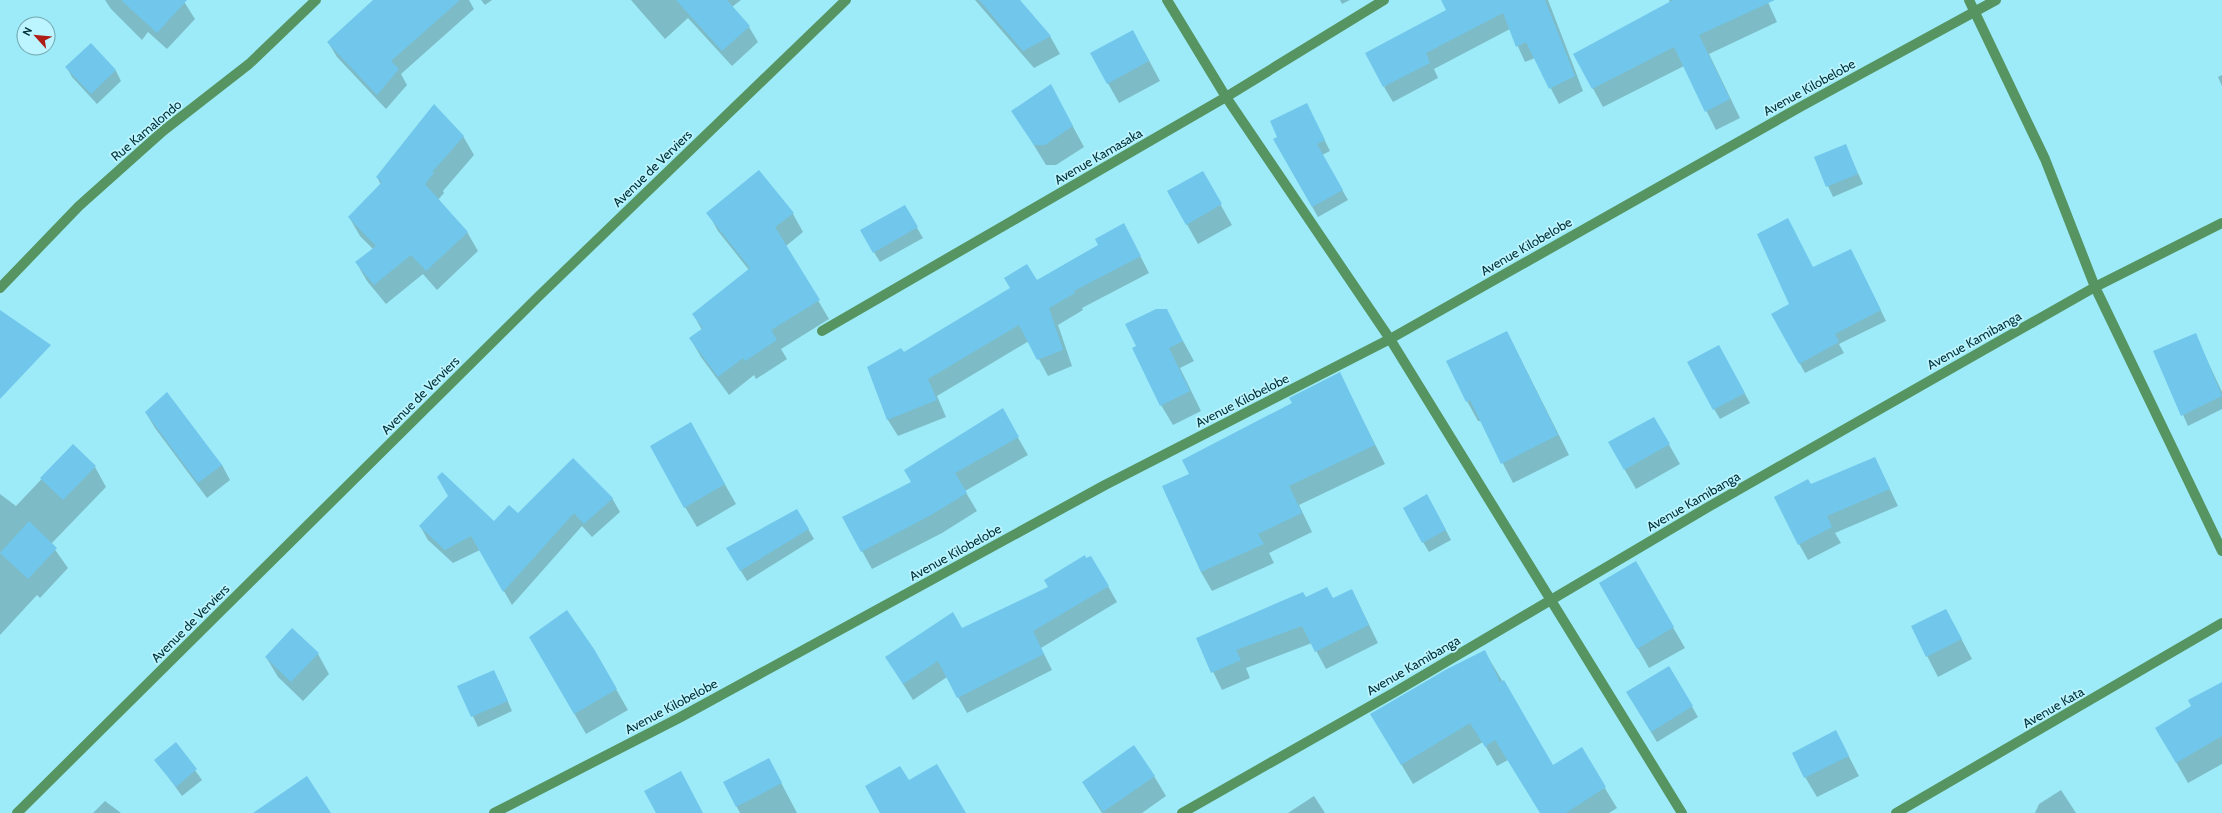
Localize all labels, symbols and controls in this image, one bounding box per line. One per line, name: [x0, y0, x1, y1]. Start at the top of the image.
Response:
north arrow: [16, 16, 56, 56]
text: N: [19, 25, 35, 38]
street label: Avenue Kilobelobe: [1760, 55, 1858, 119]
street label: Rue Kamalondo: [107, 96, 185, 164]
street label: Avenue Kamasaka: [1051, 124, 1146, 188]
street label: Avenue de Verviers: [609, 126, 695, 210]
street label: Avenue Kilobelobe: [1478, 213, 1575, 279]
street label: Avenue Kamibanga: [1924, 307, 2025, 373]
street label: Avenue de Verviers: [378, 352, 463, 437]
street label: Avenue Kilobelobe: [1193, 369, 1292, 430]
street label: Avenue Kamibanga: [1643, 467, 1743, 534]
street label: Avenue Kilobelobe: [906, 520, 1004, 584]
street label: Avenue de Verviers: [148, 580, 233, 665]
street label: Avenue Kamibanga: [1363, 631, 1463, 698]
street label: Avenue Kilobelobe: [622, 675, 720, 737]
street label: Avenue Kata: [2019, 683, 2087, 731]

